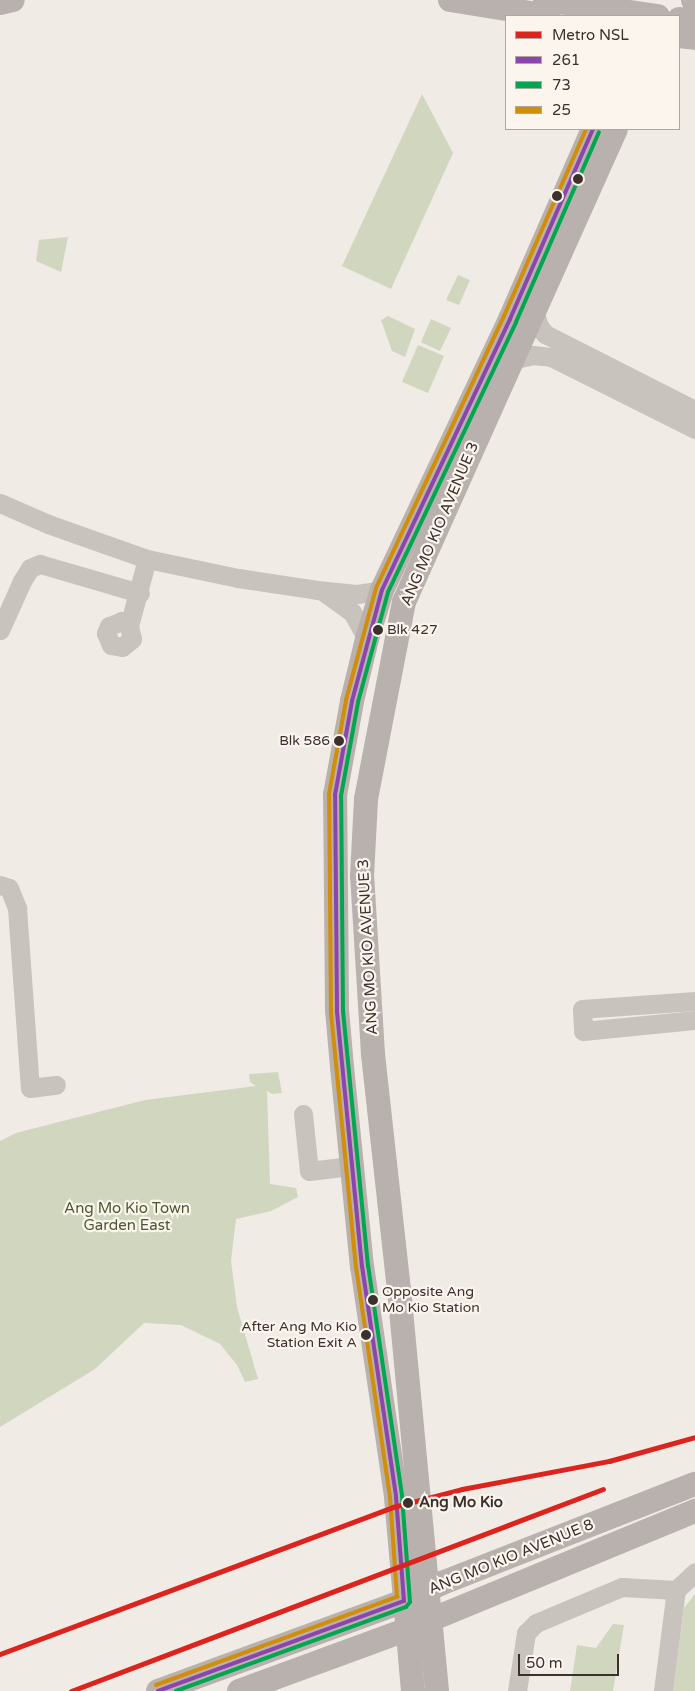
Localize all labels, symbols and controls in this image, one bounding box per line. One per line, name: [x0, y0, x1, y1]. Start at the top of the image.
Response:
legend: [505, 15, 680, 130]
text: Metro NSL: [552, 26, 629, 44]
text: 261: [552, 51, 580, 69]
text: 73: [552, 76, 571, 94]
text: 25: [552, 101, 571, 119]
unlabelled marker: [573, 174, 583, 184]
unlabelled marker: [552, 191, 562, 201]
street label: ANG MO KIO AVENUE 3: [397, 439, 483, 609]
place label: Blk 427: [387, 622, 438, 638]
marker: Blk 427: [373, 625, 383, 635]
place label: Blk 586: [279, 733, 330, 749]
marker: Blk 586: [334, 736, 344, 746]
street label: ANG MO KIO AVENUE 3: [354, 859, 382, 1035]
park label: Ang Mo Kio Town Garden East: [64, 1199, 190, 1234]
place label: Opposite Ang Mo Kio Station: [382, 1284, 480, 1316]
marker: Opposite Ang Mo Kio Station: [368, 1295, 378, 1305]
place label: After Ang Mo Kio Station Exit A: [241, 1319, 357, 1351]
marker: After Ang Mo Kio Station Exit A: [361, 1330, 371, 1340]
place label: Ang Mo Kio: [419, 1494, 503, 1512]
marker: Ang Mo Kio: [401, 1496, 415, 1510]
street label: ANG MO KIO AVENUE 8: [426, 1516, 596, 1598]
scale bar: [520, 1644, 621, 1676]
text: 50 m: [526, 1654, 563, 1672]

